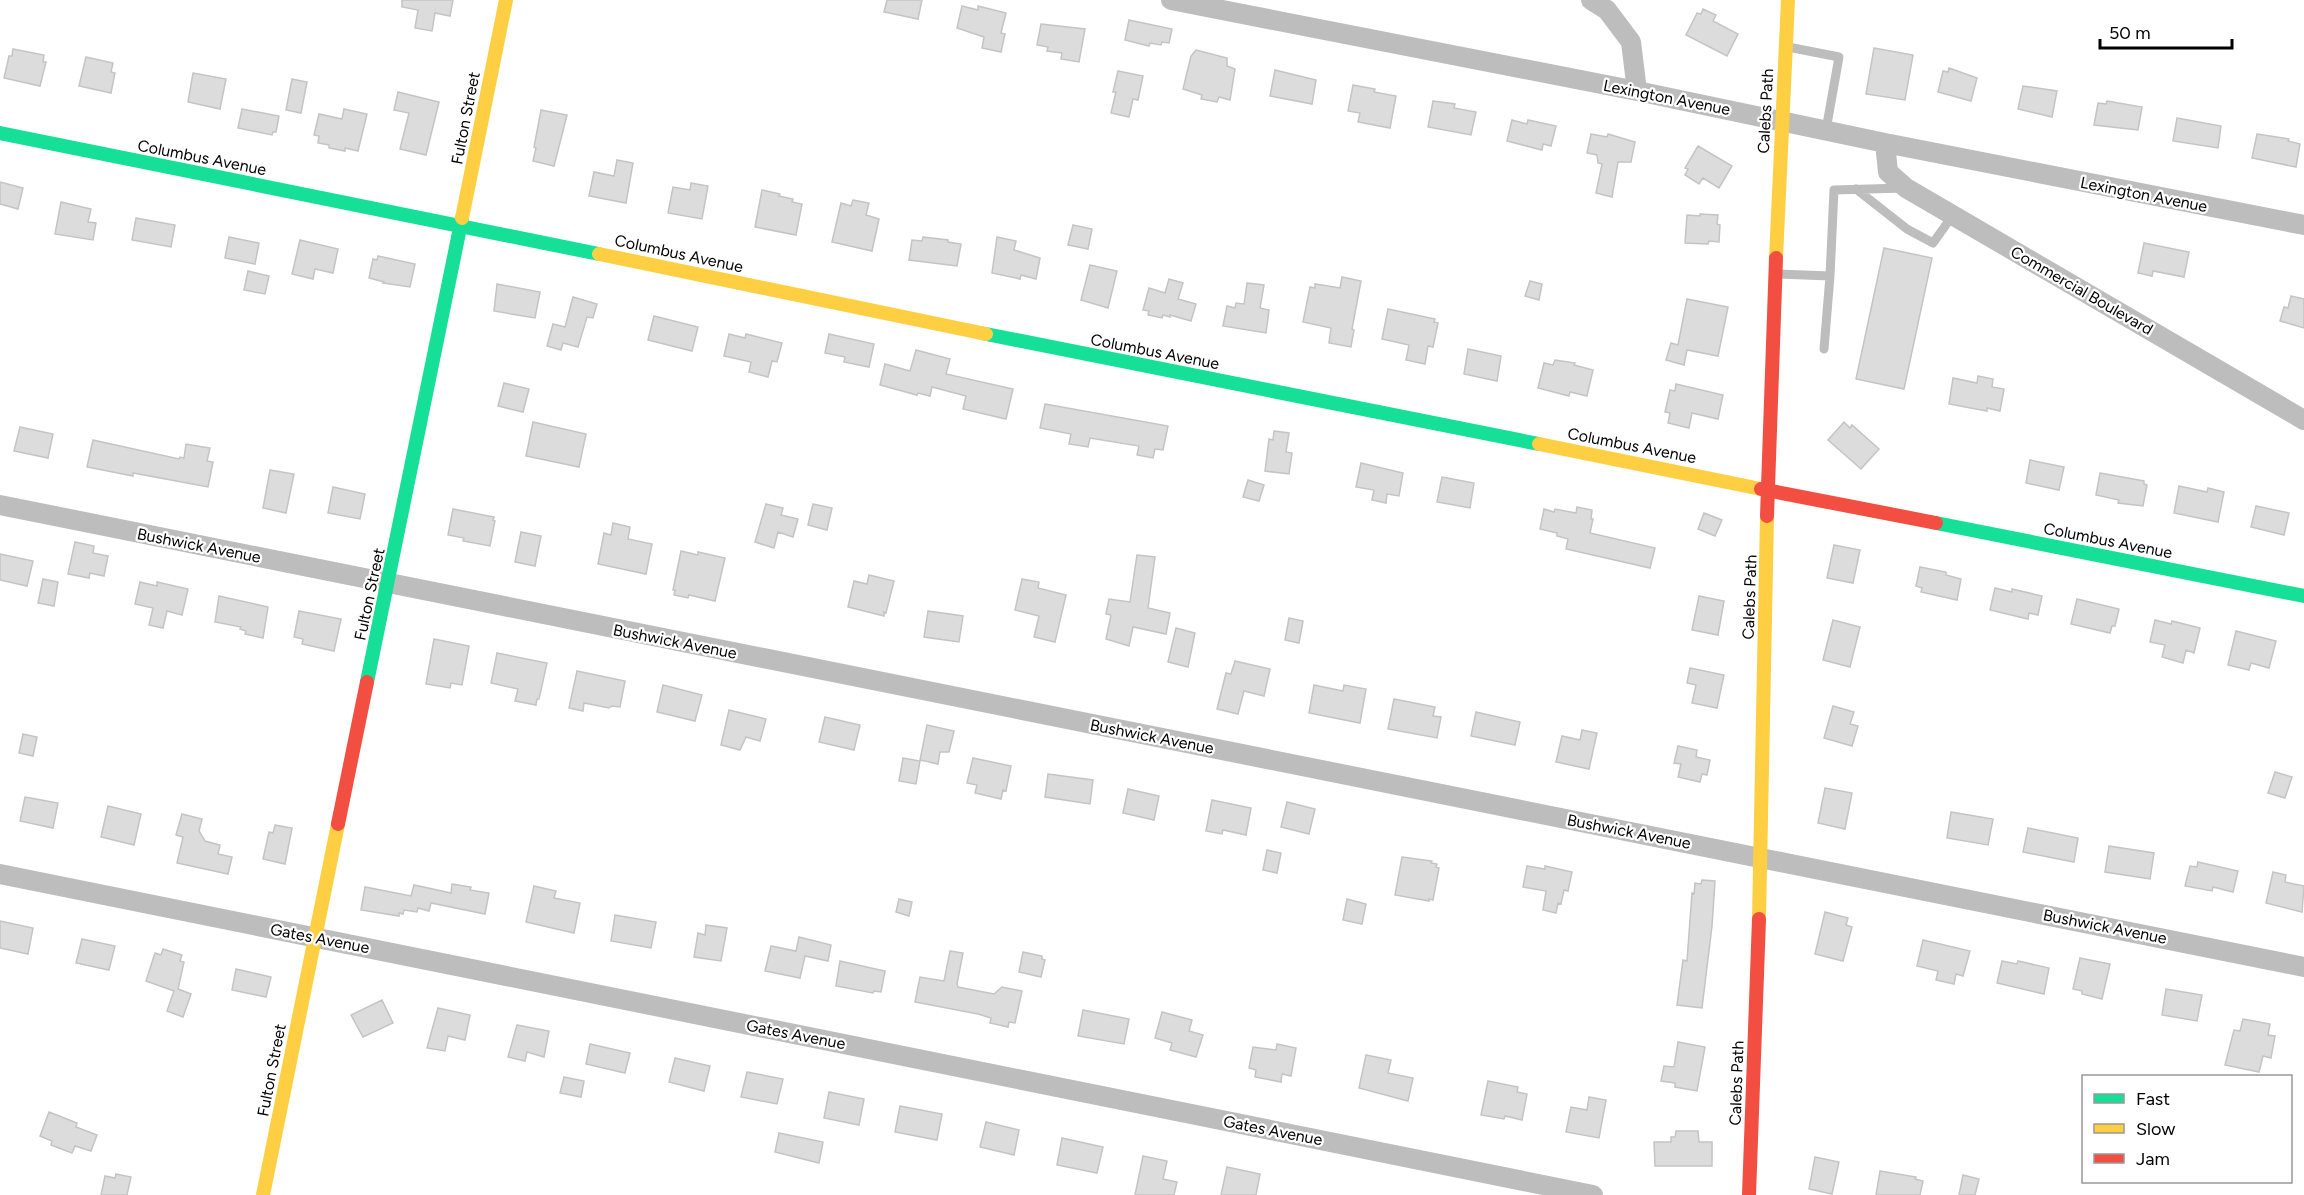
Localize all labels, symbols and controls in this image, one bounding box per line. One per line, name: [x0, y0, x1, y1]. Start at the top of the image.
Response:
scale bar: [2100, 12, 2232, 50]
text: 50 m: [2109, 22, 2151, 44]
street label: Calebs Path: [1754, 68, 1777, 154]
street label: Fulton Street: [447, 70, 484, 166]
street label: Lexington Avenue: [1602, 76, 1732, 119]
street label: Columbus Avenue: [136, 136, 268, 179]
street label: Lexington Avenue: [2079, 173, 2209, 216]
street label: Columbus Avenue: [613, 231, 745, 276]
street label: Commercial Boulevard: [2007, 242, 2156, 339]
street label: Columbus Avenue: [1089, 330, 1221, 373]
street label: Columbus Avenue: [1566, 424, 1698, 467]
street label: Columbus Avenue: [2042, 519, 2174, 562]
street label: Bushwick Avenue: [135, 524, 263, 567]
street label: Fulton Street: [350, 546, 389, 642]
street label: Calebs Path: [1739, 554, 1760, 640]
street label: Bushwick Avenue: [611, 620, 739, 663]
street label: Bushwick Avenue: [1088, 715, 1216, 758]
street label: Bushwick Avenue: [1565, 810, 1693, 853]
street label: Bushwick Avenue: [2041, 905, 2169, 948]
street label: Gates Avenue: [269, 920, 371, 957]
street label: Gates Avenue: [745, 1016, 847, 1053]
street label: Fulton Street: [253, 1022, 290, 1118]
street label: Calebs Path: [1726, 1040, 1747, 1126]
legend: [2082, 1075, 2292, 1183]
text: Fast: [2136, 1088, 2170, 1110]
street label: Gates Avenue: [1222, 1112, 1324, 1149]
text: Slow: [2136, 1118, 2175, 1140]
text: Jam: [2136, 1148, 2170, 1170]

